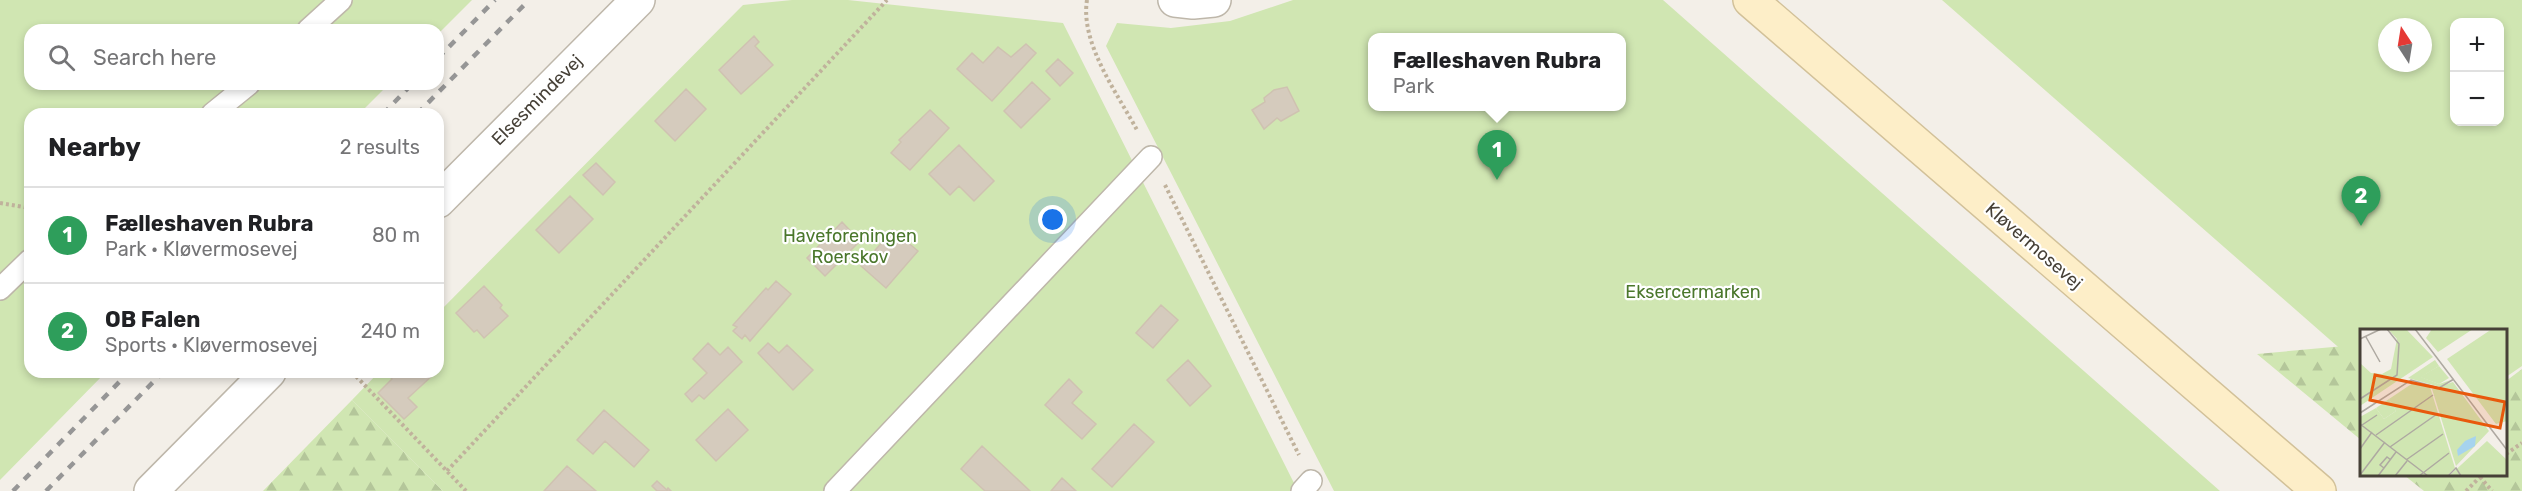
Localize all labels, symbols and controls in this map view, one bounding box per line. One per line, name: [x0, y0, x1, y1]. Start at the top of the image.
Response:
north arrow: [2378, 18, 2432, 72]
map controls: [2450, 18, 2504, 126]
button: +: [2450, 18, 2504, 72]
search box: [24, 24, 444, 90]
popup: [1368, 33, 1626, 111]
icon: search: [45, 41, 78, 74]
text: Search here: [93, 44, 216, 71]
text: Fælleshaven Rubra: [1393, 47, 1601, 74]
street label: Elsesmindevej: [487, 50, 587, 150]
button: −: [2450, 72, 2504, 126]
text: Park: [1393, 74, 1434, 98]
pin: 1: [1478, 130, 1516, 180]
text: Nearby: [48, 132, 141, 163]
text: 2 results: [340, 135, 420, 159]
pin: 2: [2342, 176, 2380, 226]
street label: Kløvermosevej: [1981, 198, 2087, 294]
your location: [1038, 205, 1067, 234]
text: Fælleshaven Rubra: [105, 210, 314, 237]
text: 1: [63, 223, 72, 247]
text: 80 m: [372, 223, 420, 247]
park label: Haveforeningen Roerskov: [783, 225, 917, 268]
text: Park · Kløvermosevej: [105, 237, 298, 261]
park label: Eksercermarken: [1625, 281, 1761, 303]
text: OB Falen: [105, 306, 200, 333]
text: 2: [61, 319, 74, 343]
text: 240 m: [361, 319, 420, 343]
inset map: [2360, 329, 2507, 476]
text: Sports · Kløvermosevej: [105, 333, 318, 357]

